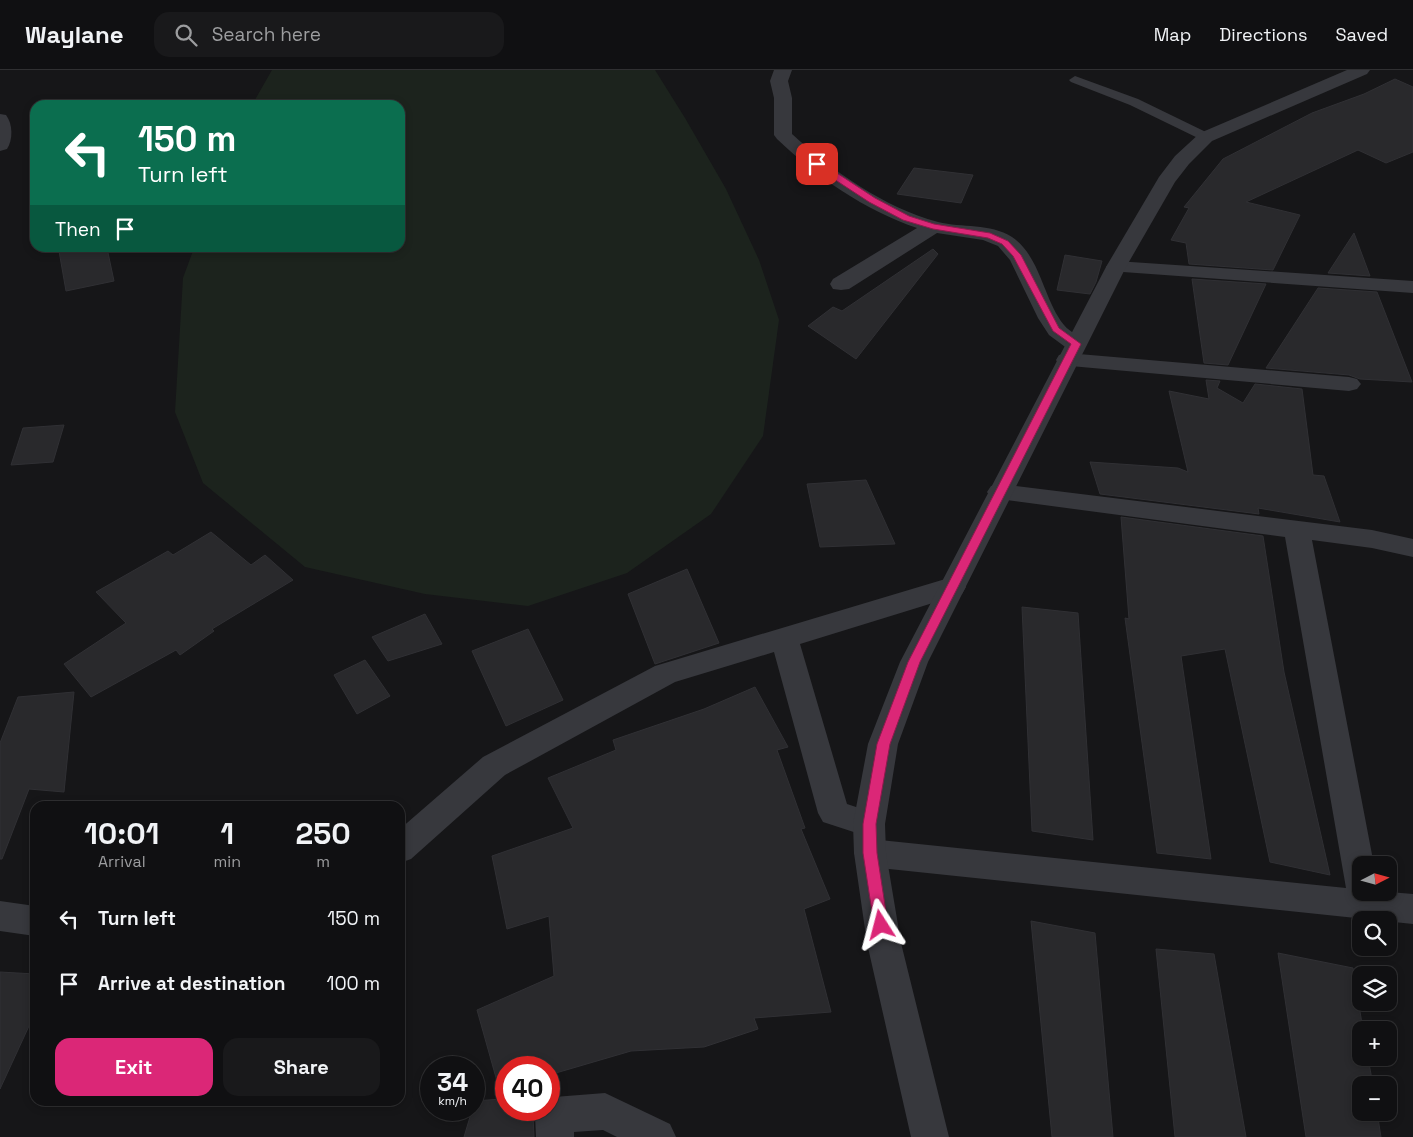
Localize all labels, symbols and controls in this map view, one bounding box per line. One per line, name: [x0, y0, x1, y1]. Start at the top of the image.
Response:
search box: [154, 12, 504, 57]
text: Waylane: [25, 19, 124, 50]
icon: search: [172, 21, 200, 49]
text: Search here: [212, 22, 321, 47]
text: Map: [1154, 23, 1191, 46]
text: Directions: [1219, 23, 1308, 46]
text: Saved: [1336, 23, 1388, 46]
text: 150 m: [138, 117, 236, 161]
icon: left: [55, 120, 120, 185]
pin: [796, 143, 838, 185]
icon: arrive: [803, 150, 831, 178]
text: Turn left: [138, 160, 228, 188]
icon: arrive: [111, 215, 139, 243]
text: Then: [55, 217, 101, 242]
text: 10:01: [84, 814, 159, 853]
text: 1: [221, 814, 234, 853]
text: 250: [295, 814, 351, 853]
text: Arrival: [98, 851, 146, 872]
text: min: [214, 851, 241, 872]
text: m: [316, 851, 330, 872]
north arrow: [1352, 856, 1398, 901]
map controls: [1352, 856, 1397, 1121]
position arrow: [854, 898, 906, 950]
icon: left: [55, 905, 83, 933]
text: Turn left: [98, 906, 176, 931]
text: 150 m: [327, 906, 380, 931]
button: search: [1352, 911, 1397, 956]
button: layers: [1352, 966, 1397, 1011]
icon: arrive: [55, 970, 83, 998]
text: Arrive at destination: [98, 971, 286, 996]
text: 100 m: [326, 971, 380, 996]
button: +: [1352, 1021, 1397, 1066]
button: Exit: [55, 1038, 213, 1096]
button: Share: [223, 1038, 380, 1096]
speed limit sign: 40: [495, 1056, 560, 1121]
text: 34: [437, 1066, 468, 1098]
button: −: [1352, 1076, 1397, 1121]
text: km/h: [438, 1093, 467, 1109]

